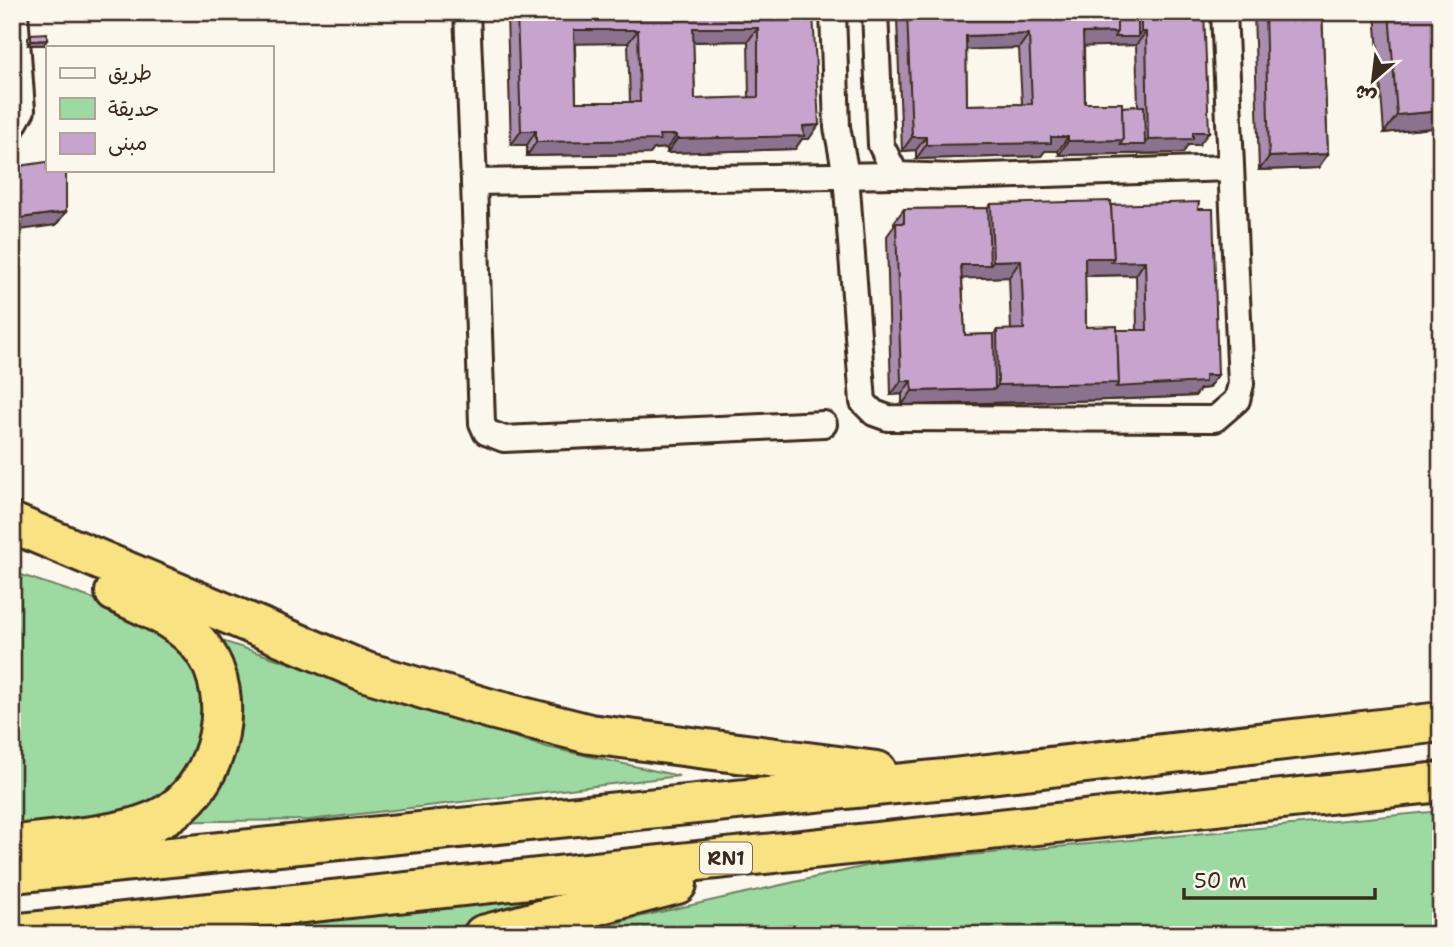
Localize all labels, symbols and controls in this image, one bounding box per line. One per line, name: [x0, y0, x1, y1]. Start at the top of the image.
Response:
legend: [46, 46, 273, 172]
north arrow: [1338, 46, 1408, 116]
text: طريق: [108, 59, 152, 87]
text: ش: [1350, 79, 1380, 111]
text: حديقة: [108, 95, 159, 123]
text: مبنى: [108, 129, 147, 157]
road number: RN1: [700, 842, 752, 874]
scale bar: [1184, 856, 1374, 900]
text: 50 m: [1194, 867, 1247, 895]

